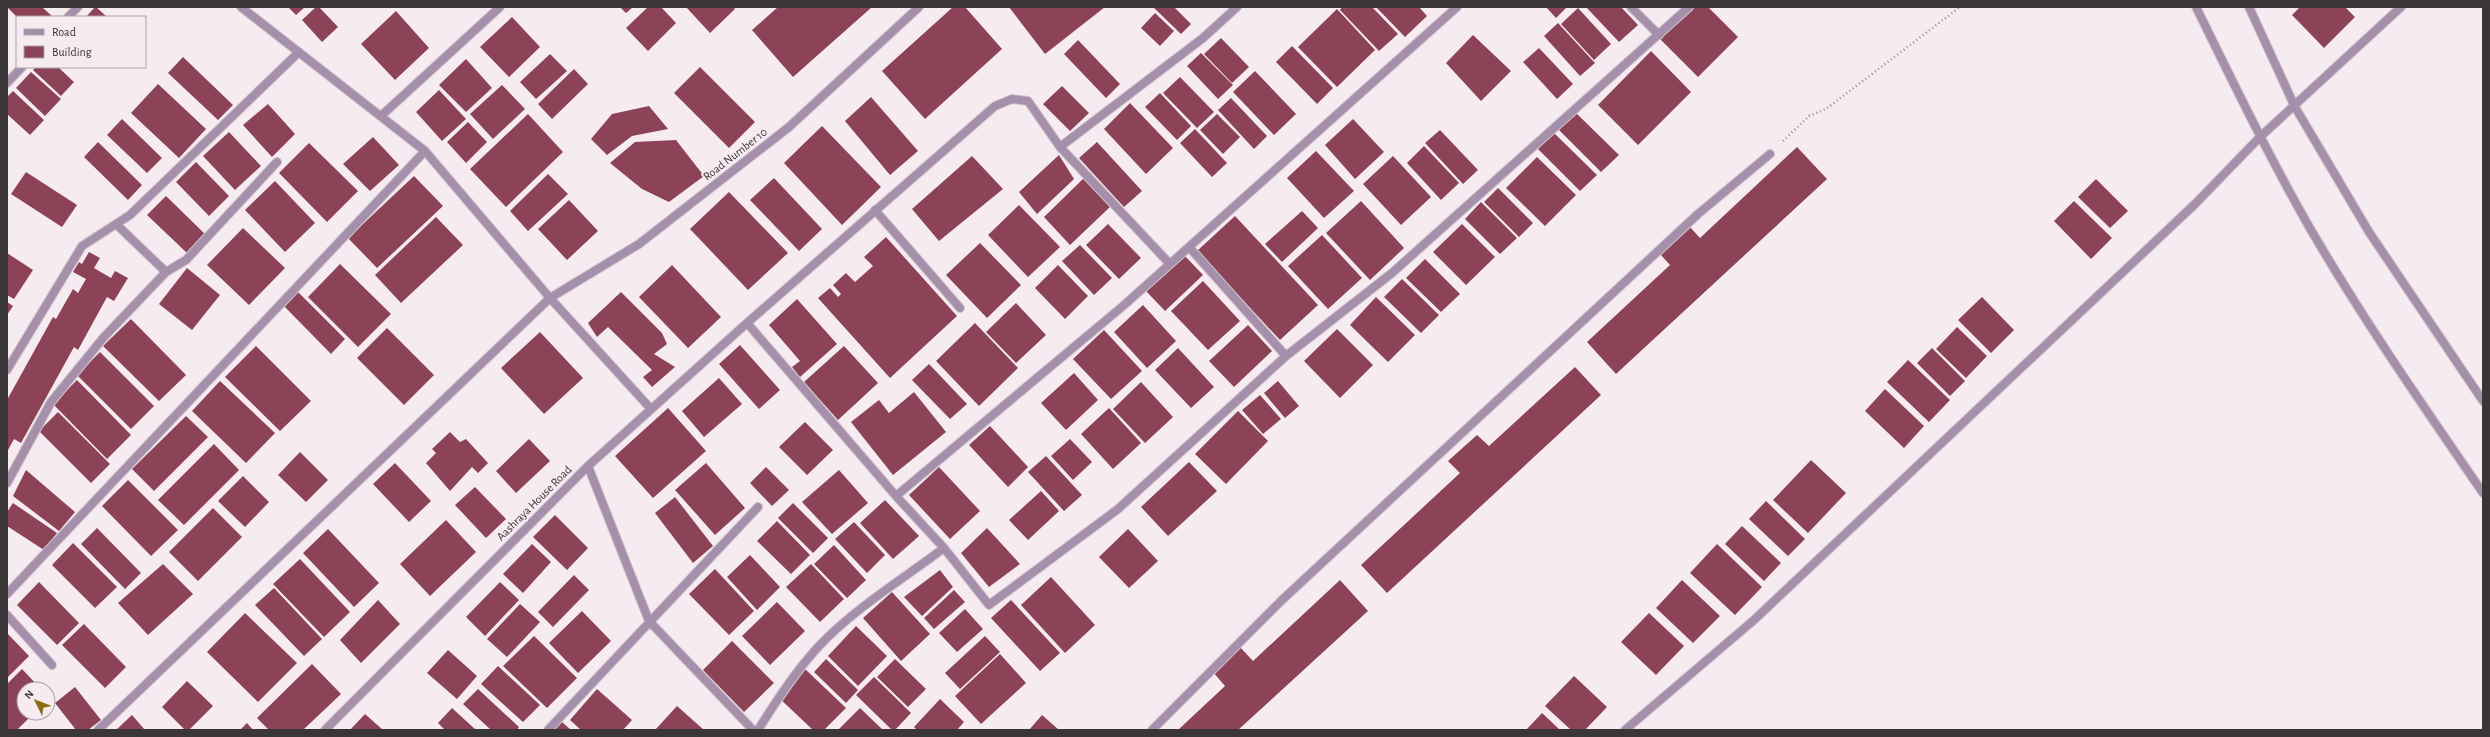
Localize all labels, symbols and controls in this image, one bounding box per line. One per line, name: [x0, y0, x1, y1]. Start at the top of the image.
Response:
legend: [16, 16, 146, 68]
text: Road: [52, 26, 76, 38]
text: Building: [52, 46, 92, 58]
street label: Road Number 10: [701, 125, 769, 183]
street label: Aashraya House Road: [494, 463, 574, 543]
north arrow: [16, 681, 56, 721]
text: N: [22, 688, 36, 701]

